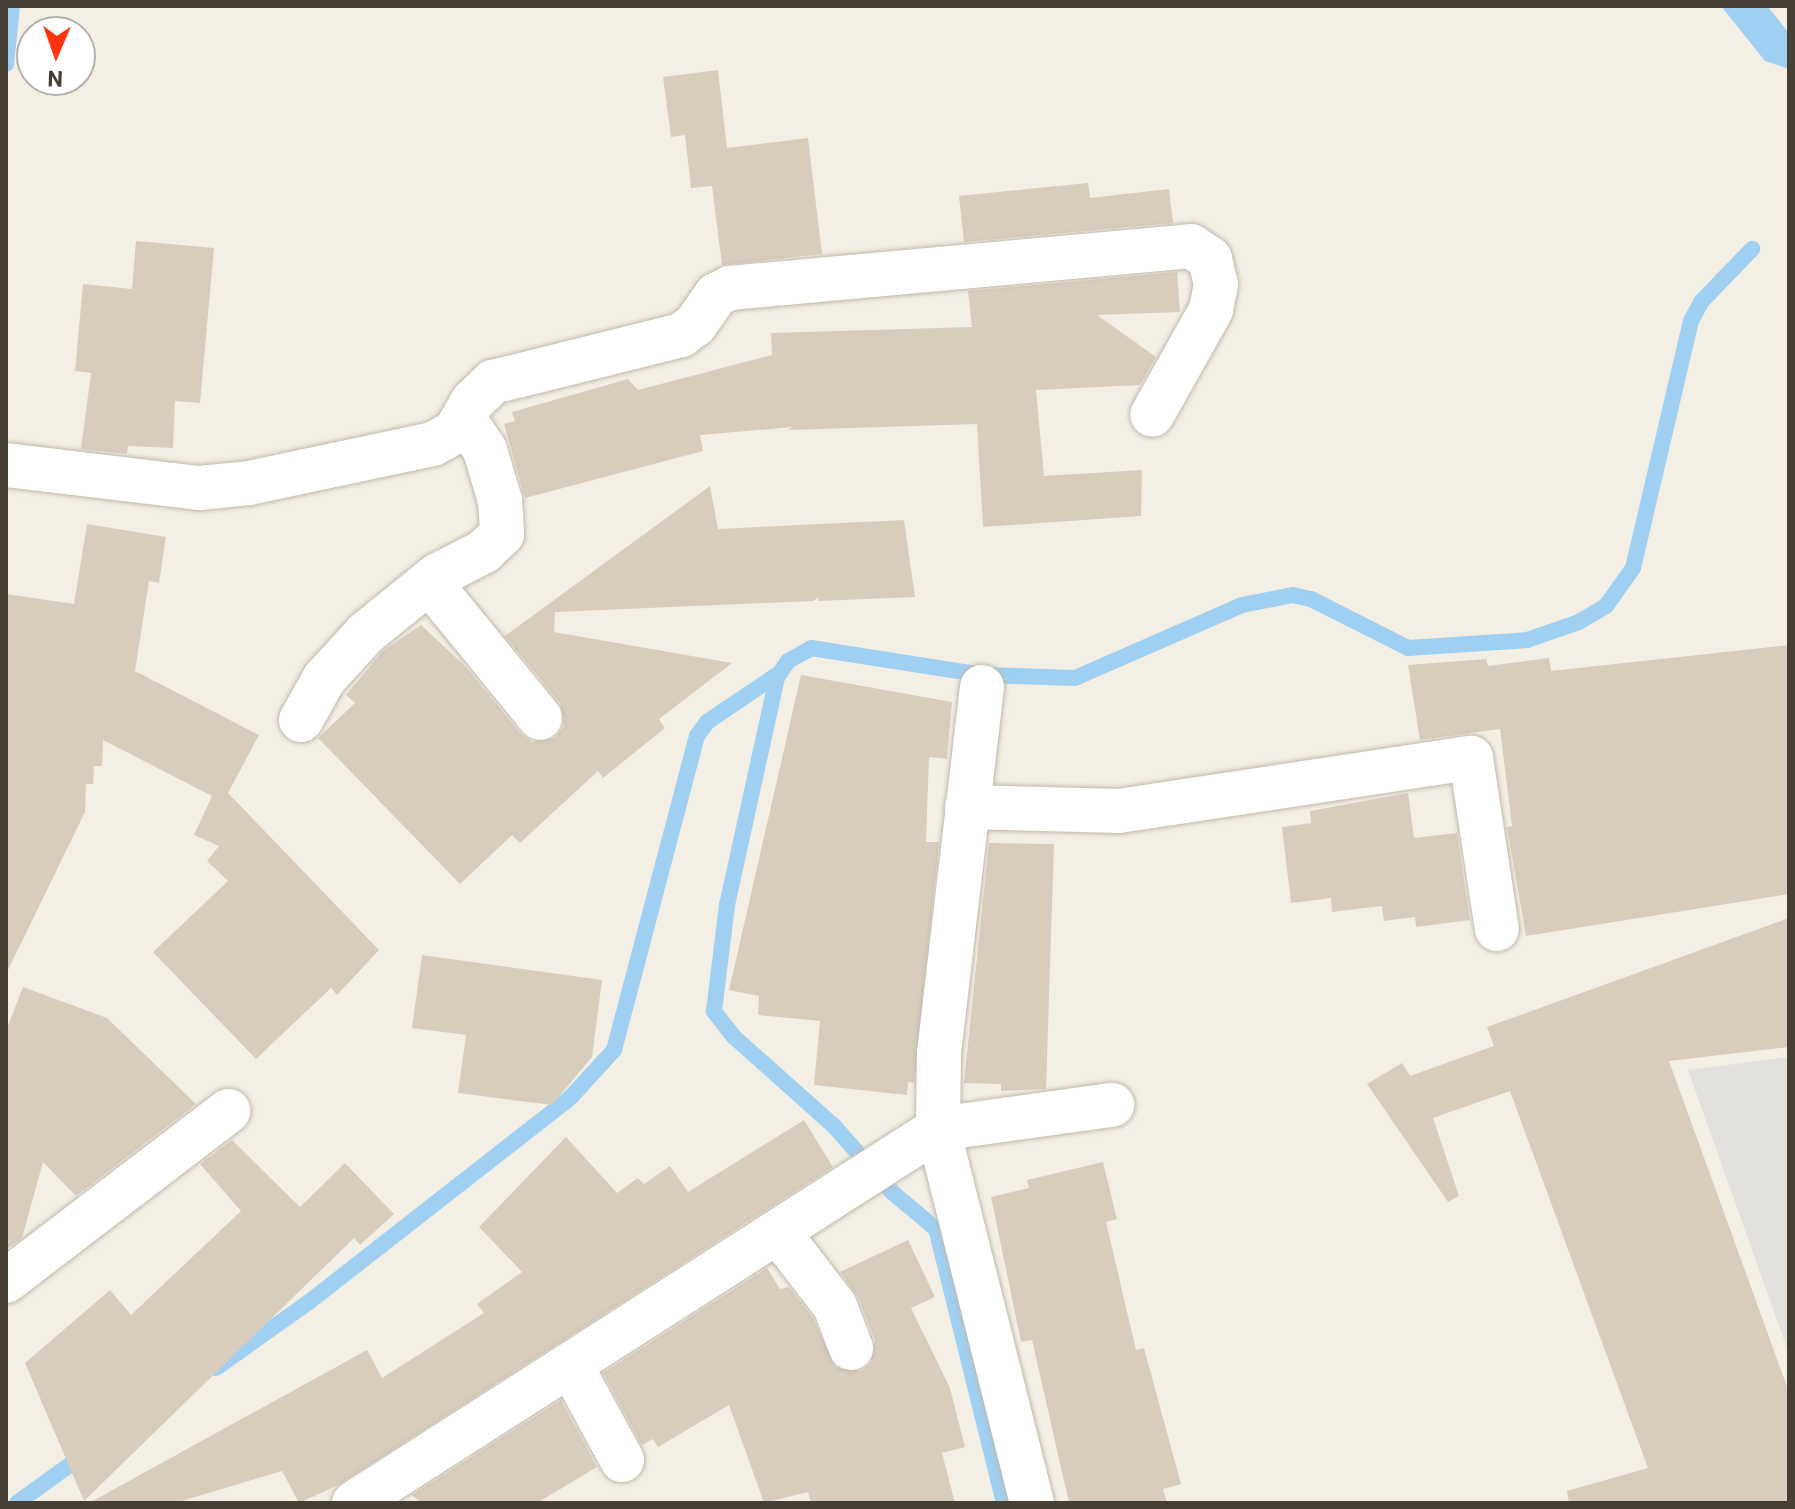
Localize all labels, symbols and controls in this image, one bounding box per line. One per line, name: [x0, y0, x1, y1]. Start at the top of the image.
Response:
north arrow: [16, 16, 96, 96]
text: N: [47, 66, 63, 91]

